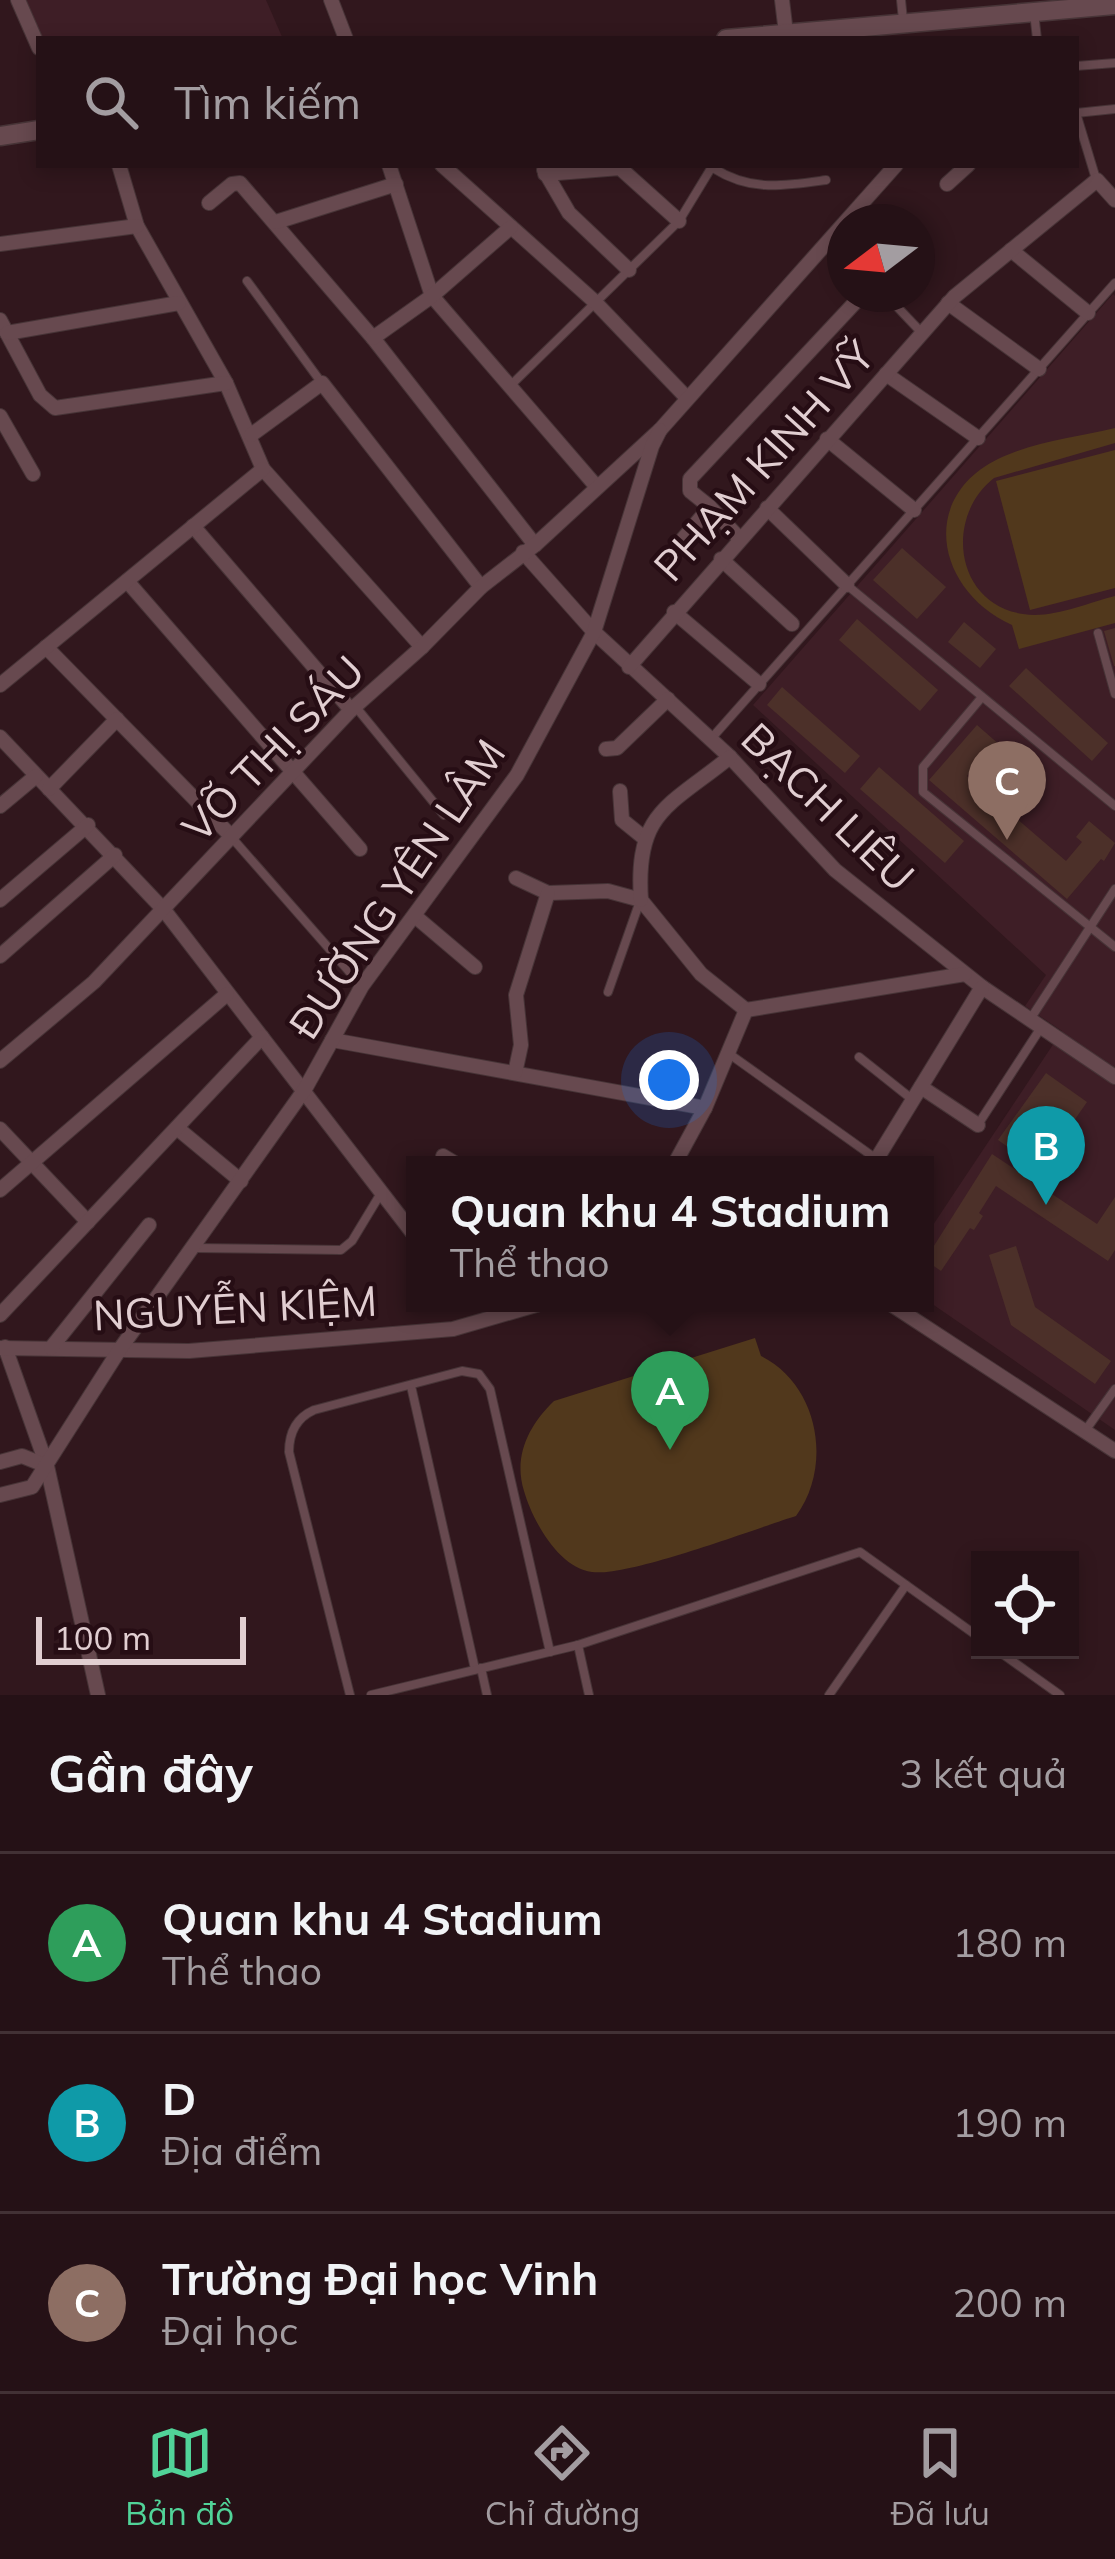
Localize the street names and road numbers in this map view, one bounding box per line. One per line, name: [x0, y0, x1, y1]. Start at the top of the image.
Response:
street label: PHẠM KINH VỸ: [642, 329, 886, 592]
street label: VÕ THỊ SÁU: [171, 644, 375, 853]
street label: BẠCH LIÊU: [731, 711, 926, 902]
street label: ĐƯỜNG YÊN LÂM: [277, 729, 516, 1048]
street label: NGUYỄN KIỆM: [92, 1272, 378, 1341]

